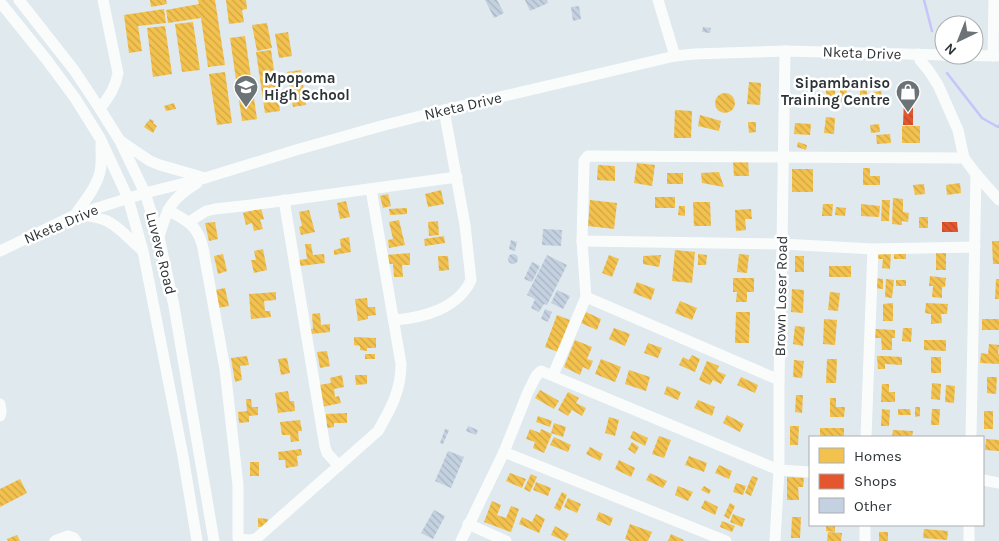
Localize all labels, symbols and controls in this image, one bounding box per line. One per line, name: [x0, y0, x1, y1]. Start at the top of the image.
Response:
north arrow: [934, 15, 984, 65]
text: N: [941, 39, 960, 59]
street label: Nketa Drive: [822, 43, 902, 63]
place label: Mpopoma High School: [264, 69, 350, 104]
school or university icon: Mpopoma High School: [233, 74, 259, 108]
place label: Sipambaniso Training Centre: [781, 74, 890, 109]
shop icon: Sipambaniso Training Centre: [895, 79, 921, 113]
street label: Nketa Drive: [423, 88, 503, 124]
street label: Nketa Drive: [21, 200, 101, 248]
street label: Luveve Road: [142, 210, 180, 296]
street label: Brown Loser Road: [771, 235, 791, 357]
legend: [809, 436, 984, 526]
text: Homes: [854, 447, 902, 465]
text: Shops: [854, 472, 897, 490]
text: Other: [854, 497, 892, 515]

